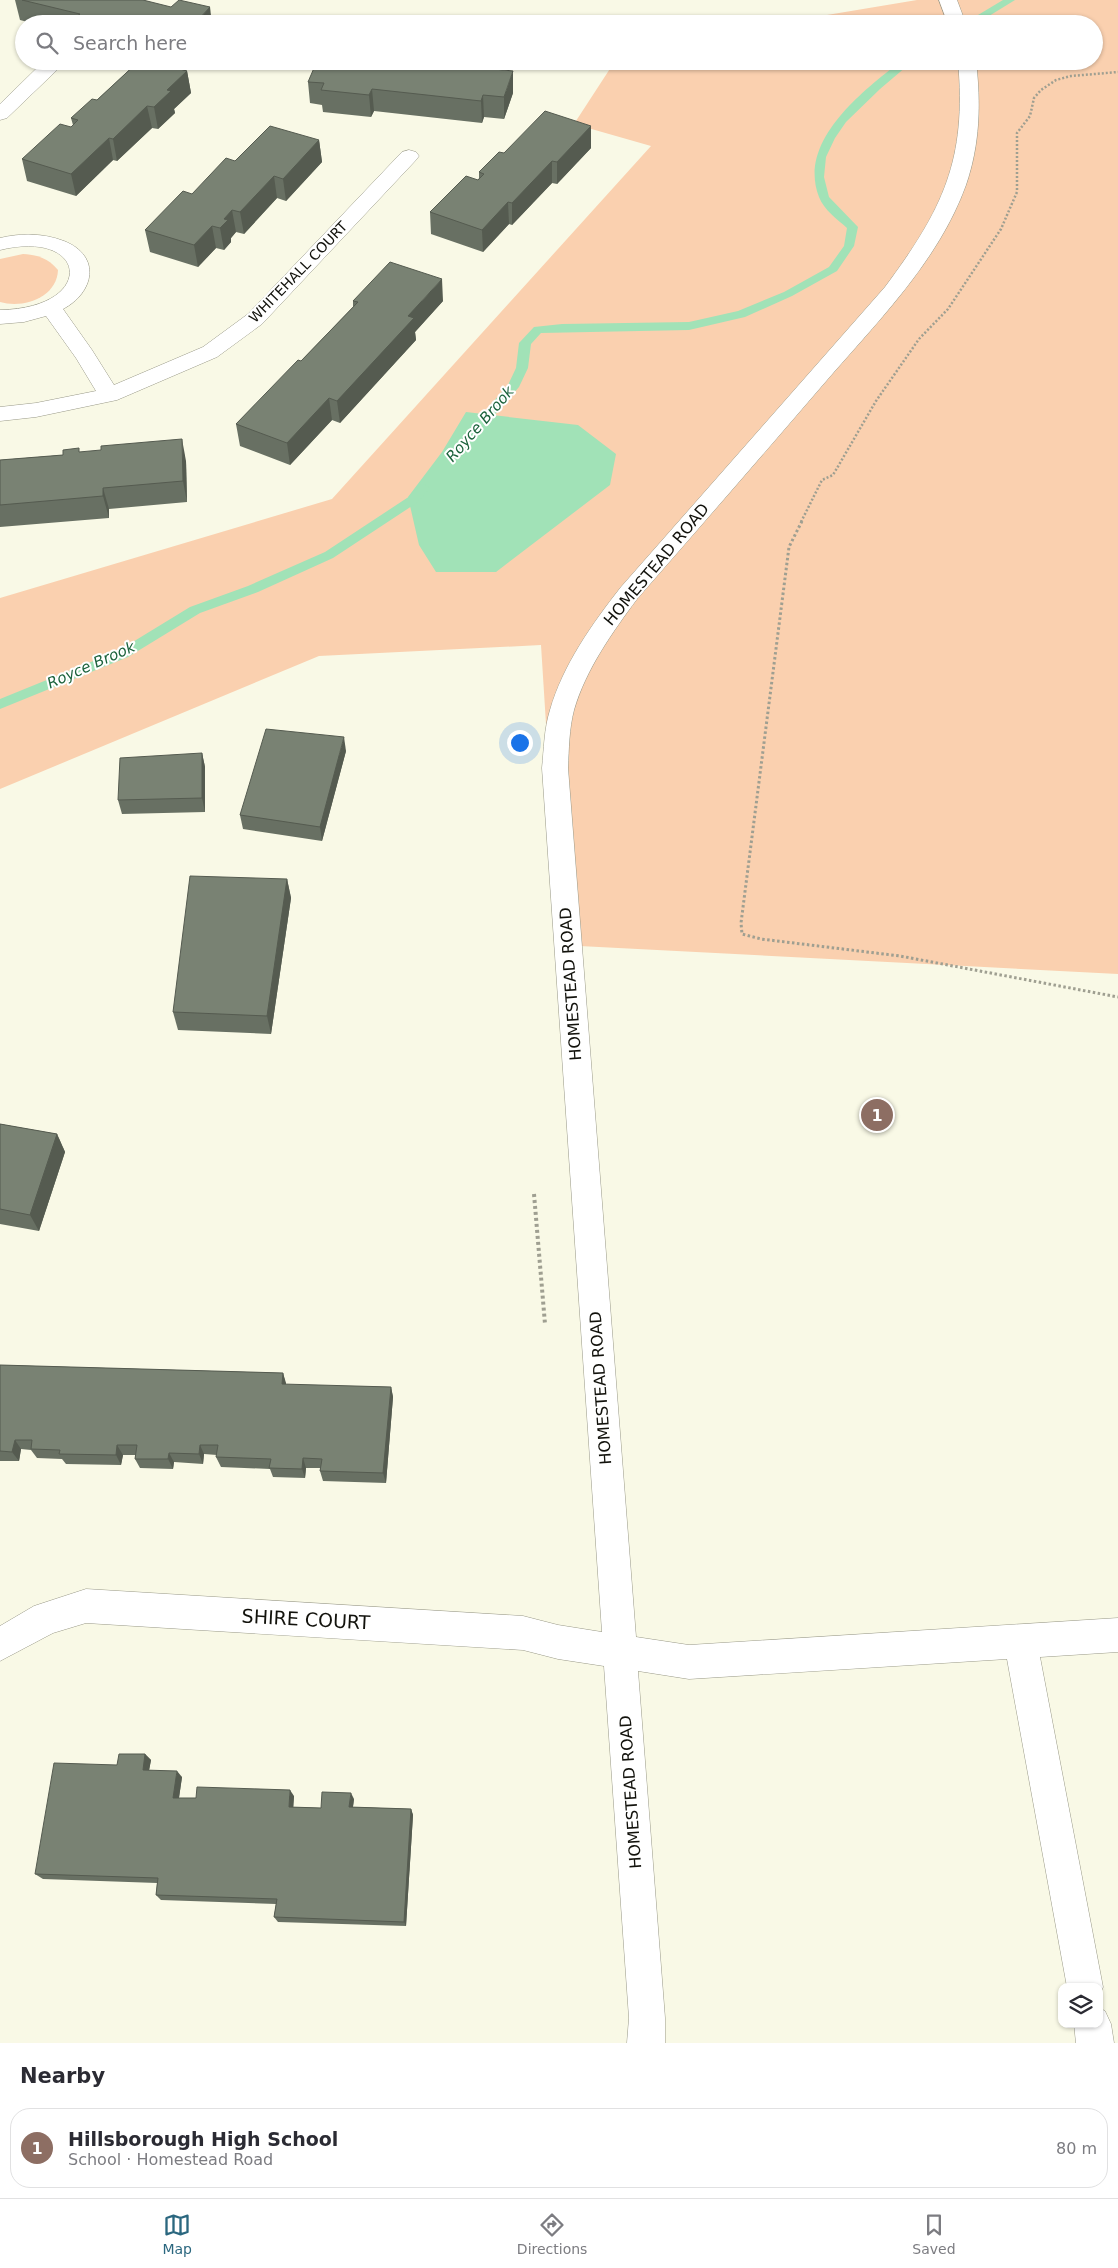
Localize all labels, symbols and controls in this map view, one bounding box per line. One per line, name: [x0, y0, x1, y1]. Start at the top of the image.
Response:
search box: [15, 15, 1103, 70]
icon: search: [33, 29, 61, 57]
text: Search here: [73, 32, 187, 54]
street label: WHITEHALL COURT: [246, 218, 351, 326]
water label: Royce Brook: [442, 382, 519, 465]
street label: HOMESTEAD ROAD: [600, 499, 713, 629]
water label: Royce Brook: [44, 637, 139, 692]
your location: [507, 730, 533, 756]
street label: HOMESTEAD ROAD: [556, 907, 585, 1061]
pin: 1: [861, 1096, 893, 1134]
street label: HOMESTEAD ROAD: [586, 1311, 615, 1465]
street label: SHIRE COURT: [241, 1605, 371, 1633]
street label: HOMESTEAD ROAD: [616, 1715, 645, 1869]
map controls: [1058, 1983, 1103, 2028]
button: layers: [1058, 1983, 1103, 2028]
text: Nearby: [20, 2064, 105, 2088]
text: Hillsborough High School: [68, 2128, 338, 2150]
text: 1: [31, 2139, 43, 2158]
text: 80 m: [1056, 2139, 1097, 2158]
text: School · Homestead Road: [68, 2150, 273, 2169]
tab: Map: [162, 2211, 192, 2257]
tab: Directions: [517, 2211, 587, 2257]
tab: Saved: [912, 2211, 956, 2257]

